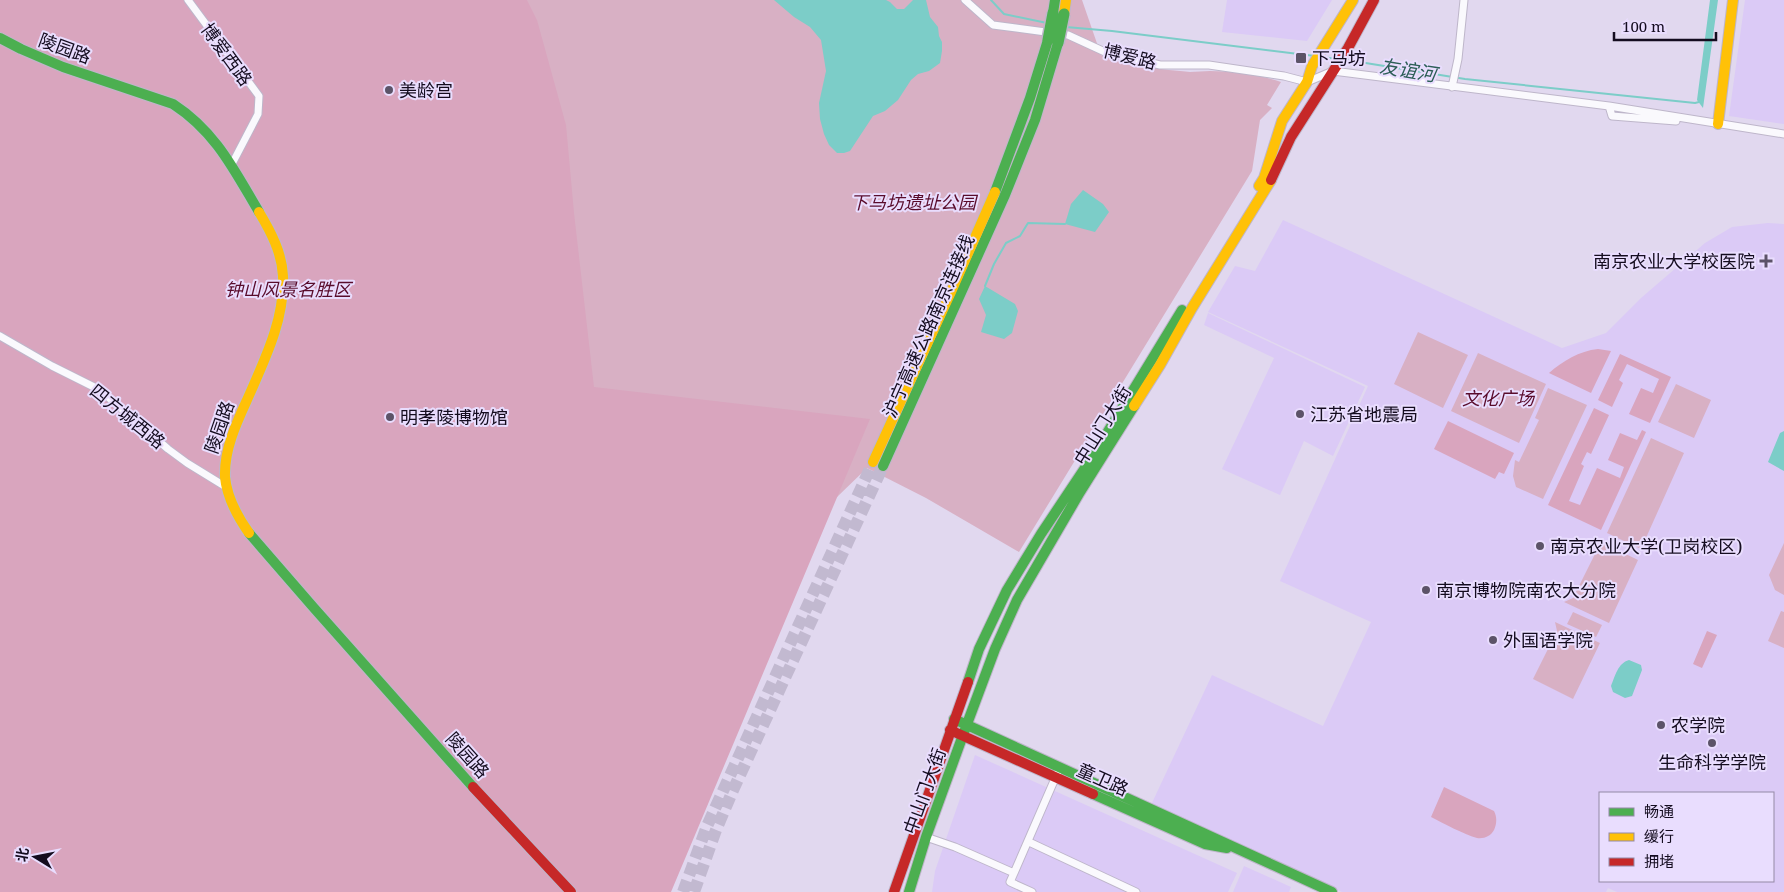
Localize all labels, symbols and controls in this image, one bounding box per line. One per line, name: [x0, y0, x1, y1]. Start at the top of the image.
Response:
scale bar: [1614, 10, 1716, 42]
text: 100 m: [1622, 16, 1665, 36]
street label: 博爱西路: [196, 18, 258, 90]
street label: 陵园路: [36, 27, 94, 69]
street label: 博爱路: [1101, 38, 1159, 74]
place label: 下马坊: [1312, 46, 1366, 70]
marker: 下马坊: [1294, 51, 1308, 65]
water label: 友谊河: [1378, 53, 1442, 88]
place label: 美龄宫: [399, 78, 453, 102]
marker: 美龄宫: [383, 84, 395, 96]
park label: 下马坊遗址公园: [850, 190, 979, 214]
street label: 沪宁高速公路南京连接线: [877, 231, 979, 421]
place label: 南京农业大学校医院: [1593, 249, 1755, 273]
marker: 南京农业大学校医院: [1759, 254, 1773, 268]
park label: 钟山风景名胜区: [225, 277, 354, 301]
street label: 四方城西路: [85, 378, 171, 454]
street label: 中山门大街: [1068, 380, 1136, 470]
park label: 文化广场: [1462, 386, 1536, 410]
street label: 陵园路: [199, 398, 239, 456]
place label: 江苏省地震局: [1310, 402, 1418, 426]
place label: 明孝陵博物馆: [400, 405, 508, 429]
marker: 江苏省地震局: [1294, 408, 1306, 420]
marker: 明孝陵博物馆: [384, 411, 396, 423]
place label: 南京农业大学(卫岗校区): [1550, 534, 1742, 558]
marker: 南京农业大学(卫岗校区): [1534, 540, 1546, 552]
place label: 南京博物院南农大分院: [1436, 578, 1616, 602]
marker: 南京博物院南农大分院: [1420, 584, 1432, 596]
place label: 外国语学院: [1503, 628, 1593, 652]
marker: 外国语学院: [1487, 634, 1499, 646]
place label: 农学院: [1671, 713, 1725, 737]
marker: 农学院: [1655, 719, 1667, 731]
street label: 陵园路: [441, 727, 495, 783]
marker: 生命科学学院: [1706, 737, 1718, 749]
street label: 中山门大街: [897, 745, 951, 837]
place label: 生命科学学院: [1658, 750, 1766, 774]
street label: 童卫路: [1073, 757, 1133, 801]
legend: [1599, 792, 1774, 882]
text: 畅通: [1644, 801, 1674, 821]
text: 缓行: [1644, 826, 1674, 846]
north arrow: [10, 832, 60, 882]
text: 北: [11, 846, 32, 863]
text: 拥堵: [1644, 851, 1674, 871]

